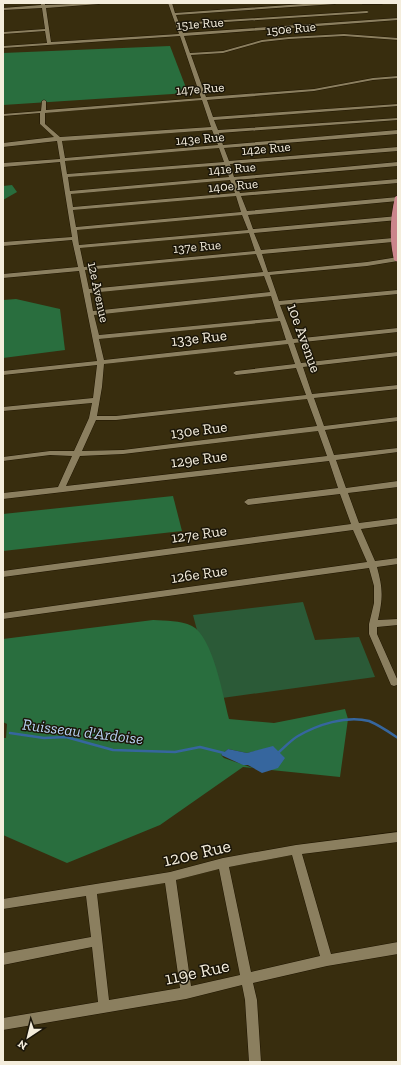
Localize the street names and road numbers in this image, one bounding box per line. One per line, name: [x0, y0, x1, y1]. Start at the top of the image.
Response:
street label: 151e Rue: [176, 14, 224, 33]
street label: 150e Rue: [266, 19, 316, 38]
street label: 147e Rue: [175, 79, 225, 98]
street label: 143e Rue: [175, 129, 225, 148]
street label: 142e Rue: [241, 139, 291, 158]
street label: 141e Rue: [208, 159, 256, 178]
street label: 140e Rue: [207, 176, 259, 195]
street label: 137e Rue: [172, 237, 222, 256]
street label: 12e Avenue: [85, 260, 112, 324]
street label: 10e Avenue: [283, 301, 325, 375]
street label: 133e Rue: [170, 326, 228, 350]
street label: 130e Rue: [170, 418, 228, 442]
street label: 129e Rue: [170, 447, 228, 471]
street label: 127e Rue: [170, 521, 228, 547]
street label: 126e Rue: [170, 561, 228, 587]
street label: 120e Rue: [161, 835, 233, 871]
street label: 119e Rue: [163, 954, 231, 990]

